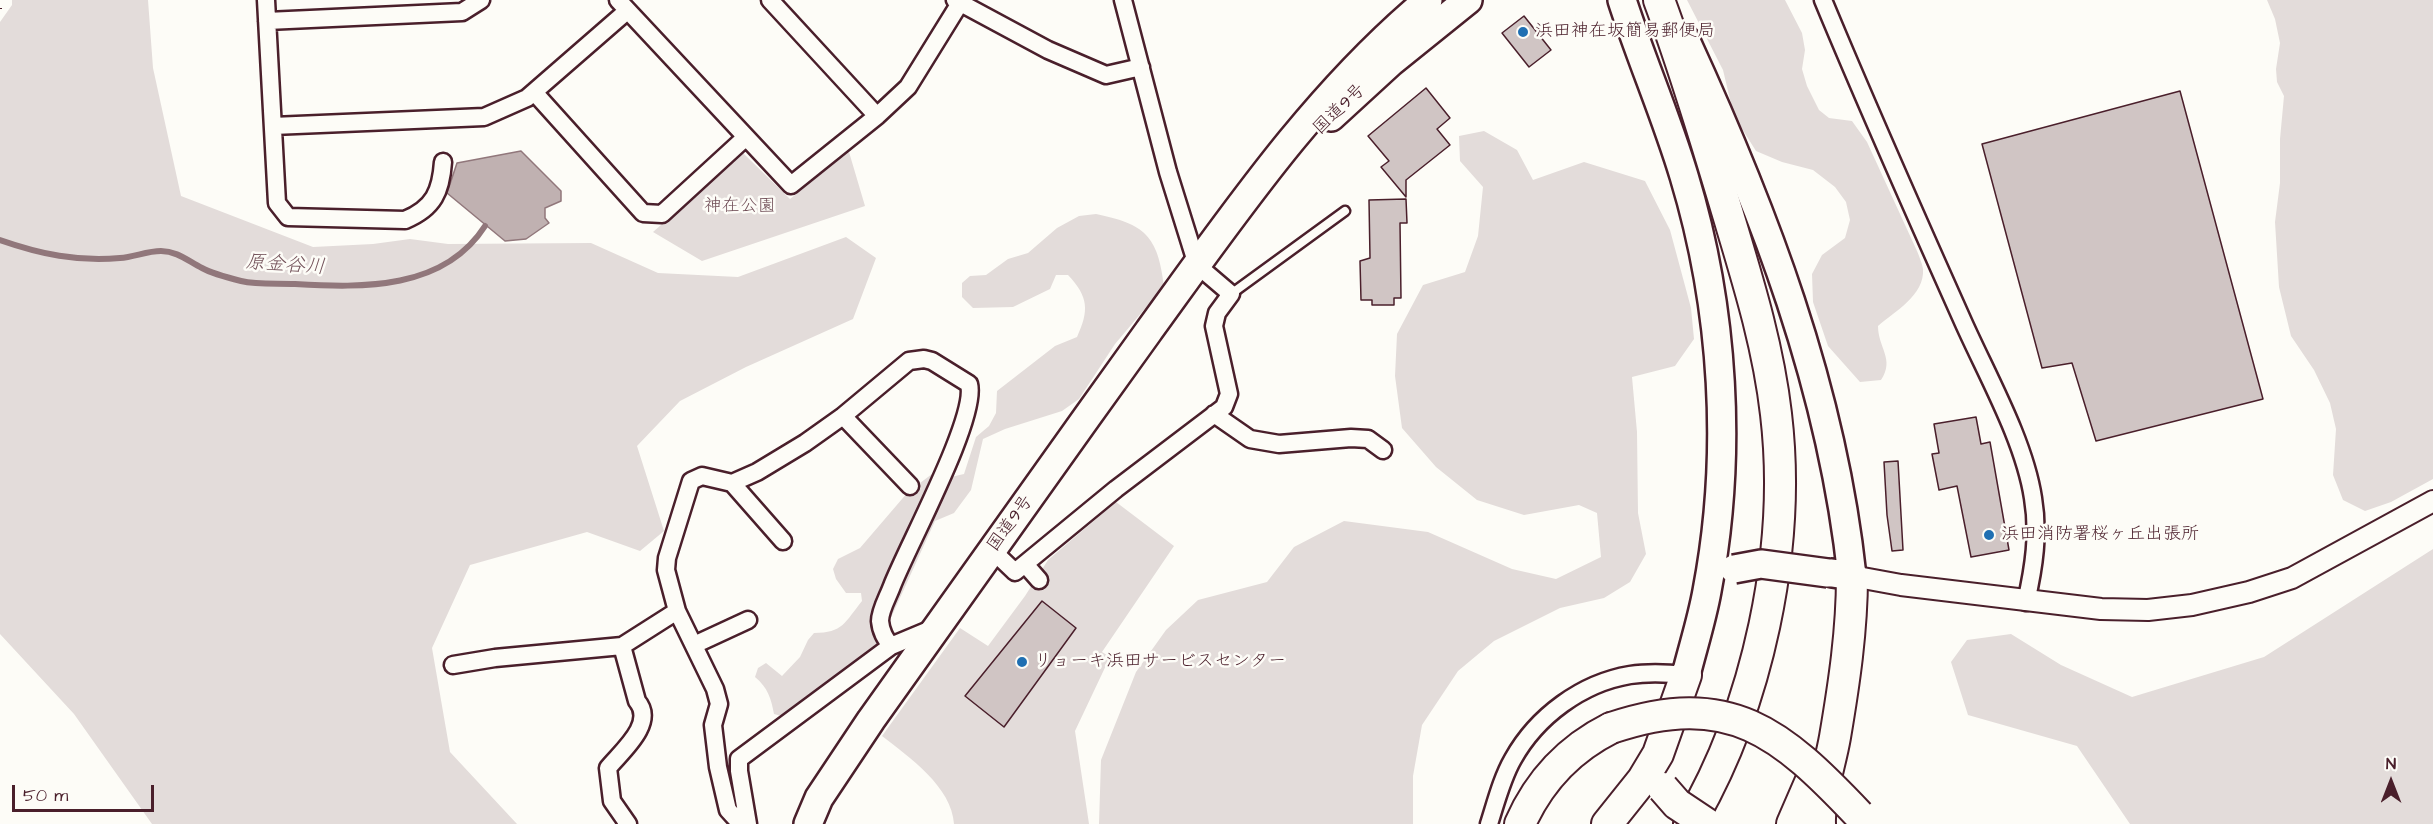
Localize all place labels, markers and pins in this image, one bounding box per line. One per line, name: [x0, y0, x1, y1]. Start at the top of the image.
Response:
place label: 浜田神在坂簡易郵便局: [1535, 21, 1715, 43]
marker: 浜田神在坂簡易郵便局: [1516, 25, 1530, 39]
place label: 浜田消防署桜ヶ丘出張所: [2001, 524, 2199, 546]
marker: 浜田消防署桜ヶ丘出張所: [1982, 528, 1996, 542]
place label: リョーキ浜田サービスセンター: [1034, 651, 1286, 673]
marker: リョーキ浜田サービスセンター: [1015, 655, 1029, 669]

